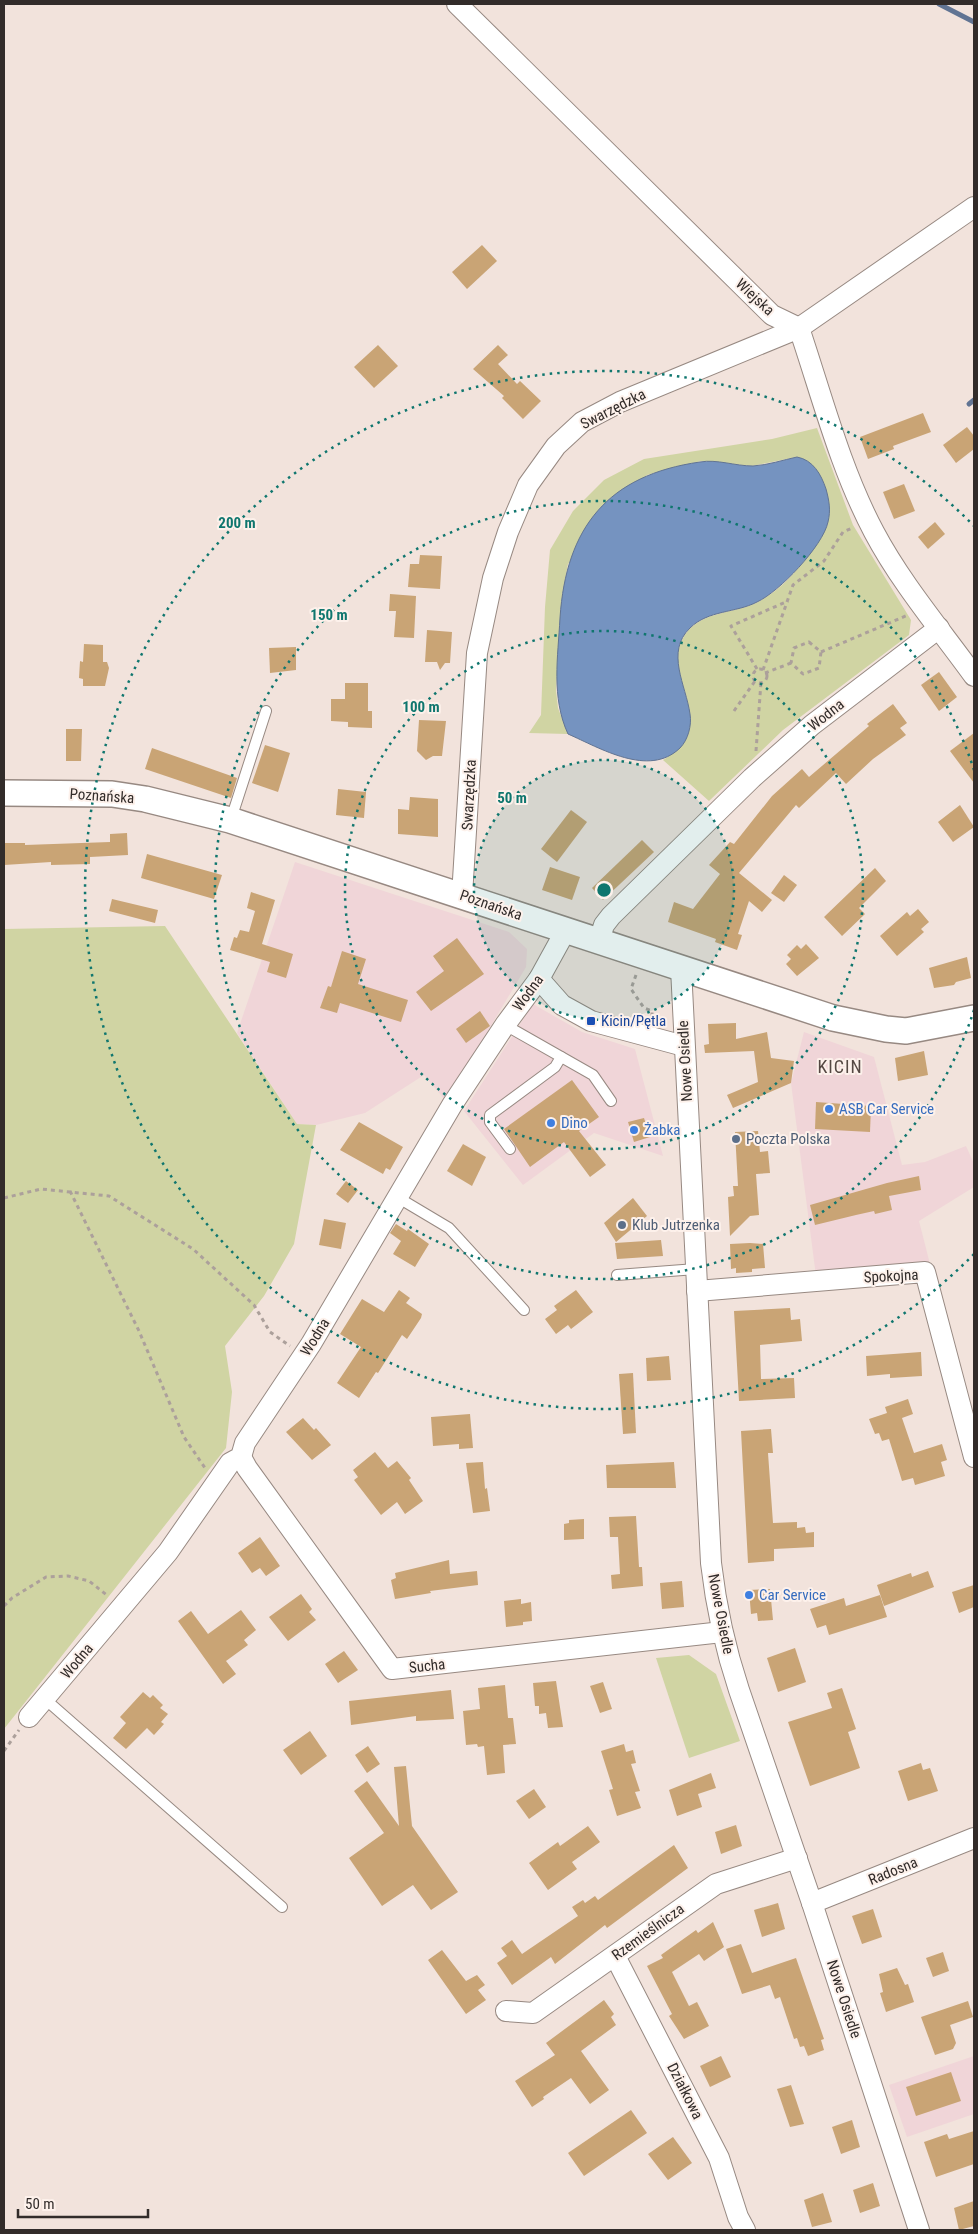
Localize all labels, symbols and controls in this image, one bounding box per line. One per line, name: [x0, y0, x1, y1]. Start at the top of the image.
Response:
street label: Wiejska: [732, 275, 778, 319]
street label: Swarzędzka: [577, 385, 649, 433]
text: 200 m: [218, 514, 256, 532]
text: 150 m: [310, 606, 348, 624]
street label: Wodna: [804, 695, 848, 735]
text: 100 m: [402, 698, 440, 716]
street label: Swarzędzka: [458, 759, 480, 831]
street label: Poznańska: [69, 785, 135, 807]
text: 50 m: [497, 789, 527, 807]
centre of rings: [595, 881, 613, 899]
street label: Poznańska: [457, 886, 525, 924]
street label: Wodna: [509, 971, 547, 1015]
place label: Kicin/Pętla: [601, 1012, 666, 1030]
marker: Kicin/Pętla: [585, 1015, 597, 1027]
street label: Nowe Osiedle: [674, 1020, 696, 1102]
district label: KICIN: [817, 1056, 863, 1077]
place label: ASB Car Service: [839, 1100, 934, 1118]
marker: ASB Car Service: [823, 1103, 835, 1115]
place label: Dino: [561, 1114, 588, 1132]
marker: Dino: [545, 1117, 557, 1129]
place label: Żabka: [644, 1121, 680, 1139]
marker: Żabka: [628, 1124, 640, 1136]
place label: Poczta Polska: [746, 1130, 830, 1148]
marker: Poczta Polska: [730, 1133, 742, 1145]
place label: Klub Jutrzenka: [632, 1216, 720, 1234]
marker: Klub Jutrzenka: [616, 1219, 628, 1231]
street label: Spokojna: [863, 1266, 919, 1286]
street label: Wodna: [297, 1315, 333, 1359]
street label: Nowe Osiedle: [704, 1572, 738, 1656]
place label: Car Service: [759, 1586, 826, 1604]
marker: Car Service: [743, 1589, 755, 1601]
street label: Wodna: [57, 1640, 97, 1682]
street label: Sucha: [408, 1655, 446, 1677]
street label: Radosna: [866, 1853, 920, 1889]
street label: Rzemieślnicza: [608, 1900, 688, 1964]
street label: Nowe Osiedle: [823, 1958, 865, 2040]
street label: Działkowa: [663, 2060, 707, 2122]
scale bar: [18, 2186, 148, 2218]
text: 50 m: [25, 2195, 55, 2213]

